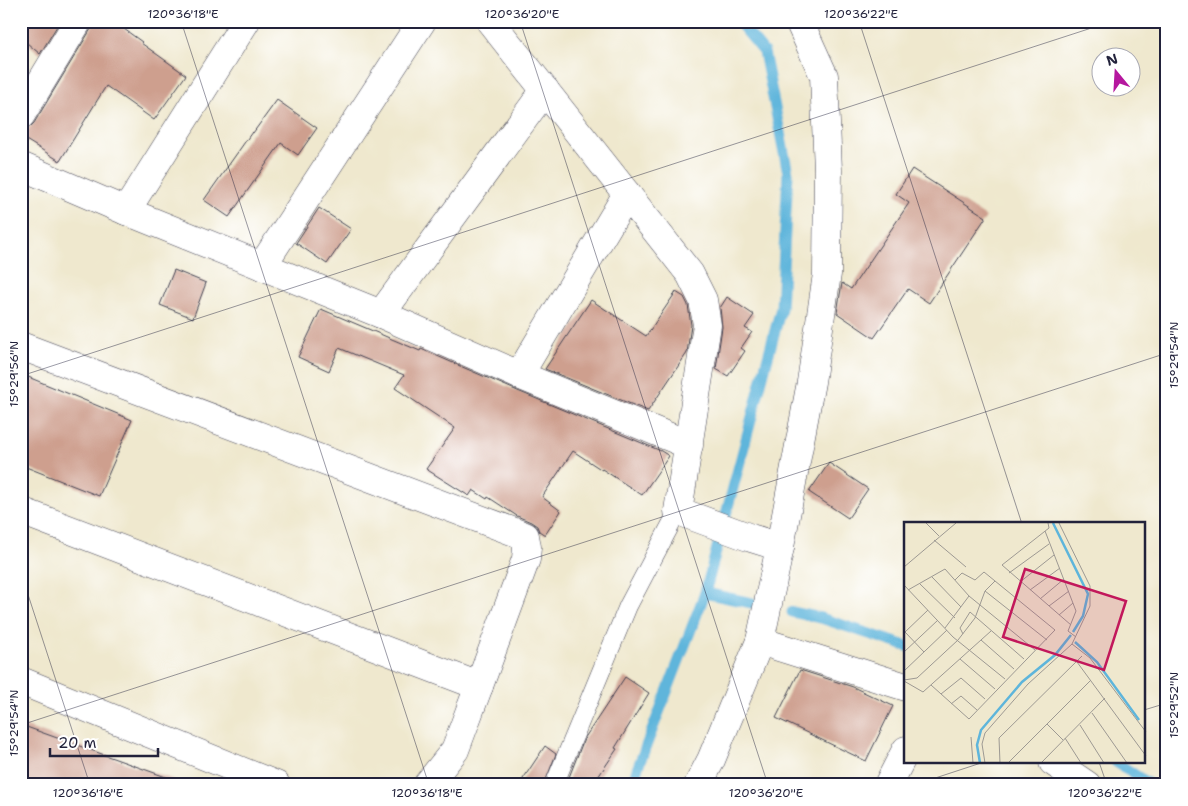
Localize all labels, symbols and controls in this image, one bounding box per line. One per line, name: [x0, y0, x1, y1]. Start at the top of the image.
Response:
text: 120°36'18"E: [147, 6, 219, 22]
text: 120°36'20"E: [485, 6, 559, 22]
text: 120°36'22"E: [824, 6, 898, 22]
north arrow: [1090, 48, 1140, 98]
text: N: [1104, 49, 1120, 70]
text: 15°29'54"N: [1166, 322, 1182, 388]
text: 15°29'56"N: [6, 341, 22, 407]
inset map: [904, 522, 1146, 764]
text: 15°29'52"N: [1166, 672, 1182, 738]
text: 15°29'54"N: [6, 690, 22, 756]
scale bar: [50, 726, 158, 758]
text: 20 m: [58, 733, 97, 753]
text: 120°36'16"E: [53, 785, 123, 801]
text: 120°36'18"E: [391, 785, 463, 801]
text: 120°36'20"E: [729, 785, 803, 801]
text: 120°36'22"E: [1068, 785, 1142, 801]

